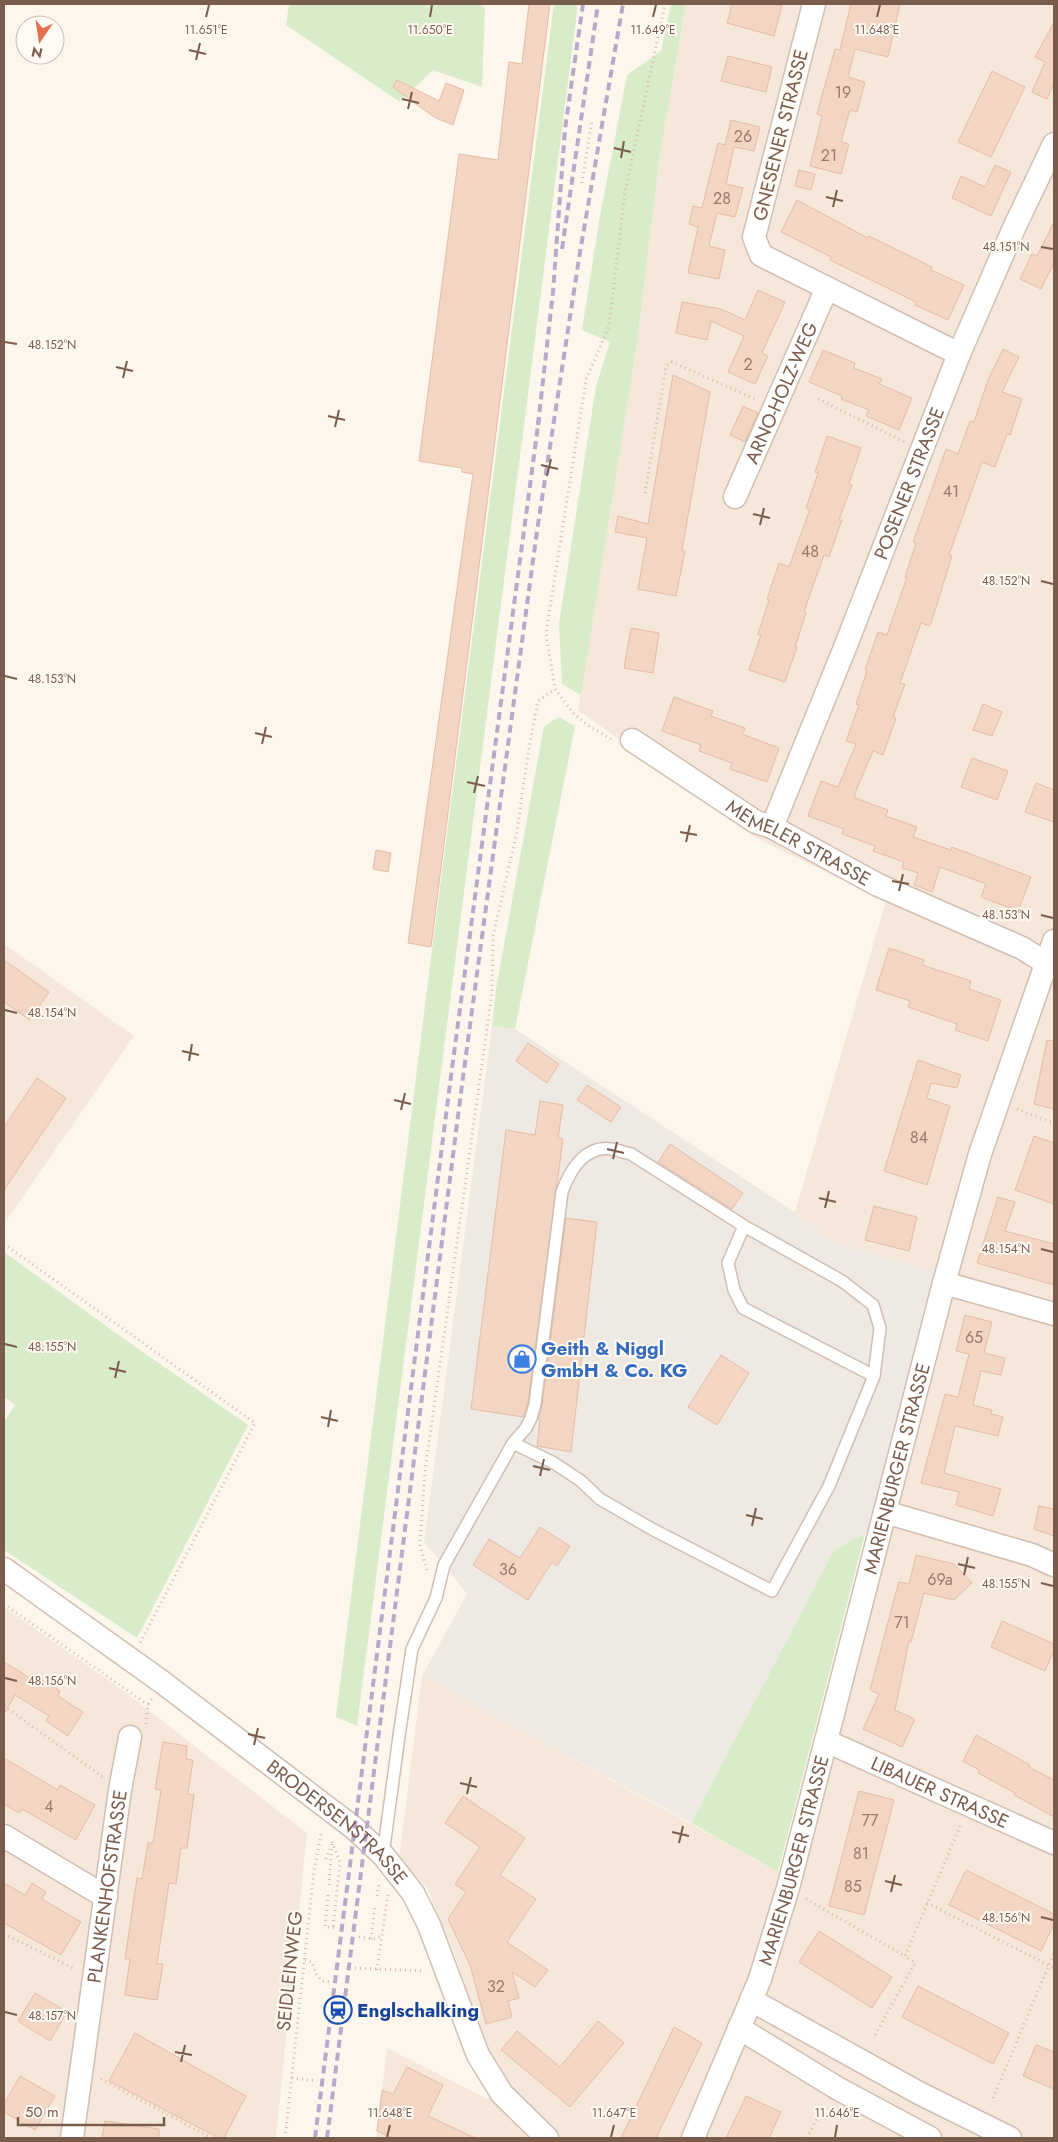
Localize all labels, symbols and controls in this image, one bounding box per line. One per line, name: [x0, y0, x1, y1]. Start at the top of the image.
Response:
north arrow: [15, 15, 65, 65]
text: 11.651°E: [184, 21, 228, 39]
text: 11.650°E: [407, 21, 453, 39]
text: 11.649°E: [630, 21, 676, 39]
text: 11.648°E: [855, 21, 899, 39]
text: N: [29, 42, 45, 64]
street label: GNESENER STRASSE: [746, 46, 815, 224]
house number: 19: [835, 81, 851, 104]
house number: 26: [734, 125, 752, 148]
house number: 21: [821, 144, 837, 167]
house number: 28: [713, 187, 731, 210]
text: 48.151°N: [982, 238, 1030, 256]
street label: ARNO-HOLZ-WEG: [738, 318, 824, 468]
text: 48.152°N: [28, 336, 76, 354]
house number: 2: [743, 353, 753, 376]
street label: POSENER STRASSE: [867, 403, 951, 564]
house number: 41: [943, 480, 959, 503]
house number: 48: [801, 540, 819, 563]
text: 48.152°N: [982, 572, 1030, 590]
text: 48.153°N: [28, 670, 76, 688]
street label: MEMELER STRASSE: [721, 793, 876, 893]
text: 48.153°N: [982, 906, 1030, 924]
text: 48.154°N: [28, 1004, 76, 1022]
house number: 84: [910, 1126, 928, 1149]
text: 48.154°N: [982, 1240, 1030, 1258]
house number: 65: [965, 1326, 983, 1349]
place label: Geith & Niggl GmbH & Co. KG: [541, 1335, 688, 1384]
text: 48.155°N: [28, 1338, 76, 1356]
shop icon: Geith & Niggl GmbH & Co. KG: [507, 1344, 537, 1374]
street label: MARIENBURGER STRASSE: [857, 1360, 937, 1577]
house number: 36: [499, 1558, 517, 1581]
house number: 69a: [927, 1568, 953, 1591]
text: 48.155°N: [982, 1575, 1030, 1593]
house number: 71: [894, 1611, 910, 1634]
text: 48.156°N: [28, 1672, 76, 1690]
street label: LIBAUER STRASSE: [867, 1750, 1013, 1835]
street label: MARIENBURGER STRASSE: [752, 1752, 836, 1969]
street label: BRODERSENSTRASSE: [261, 1753, 414, 1890]
street label: PLANKENHOFSTRASSE: [81, 1788, 134, 1985]
house number: 4: [44, 1795, 54, 1818]
house number: 77: [862, 1809, 879, 1832]
house number: 81: [853, 1842, 869, 1865]
house number: 85: [844, 1875, 862, 1898]
text: 48.156°N: [982, 1909, 1030, 1927]
street label: SEIDLEINWEG: [270, 1910, 309, 2033]
house number: 32: [487, 1975, 505, 1998]
station icon: Englschalking: [323, 1995, 353, 2025]
place label: Englschalking: [357, 1997, 479, 2024]
text: 48.157°N: [28, 2007, 76, 2025]
scale bar: [18, 2094, 164, 2126]
text: 50 m: [25, 2101, 59, 2123]
text: 11.648°E: [368, 2104, 412, 2122]
text: 11.647°E: [592, 2104, 636, 2122]
text: 11.646°E: [814, 2104, 860, 2122]

